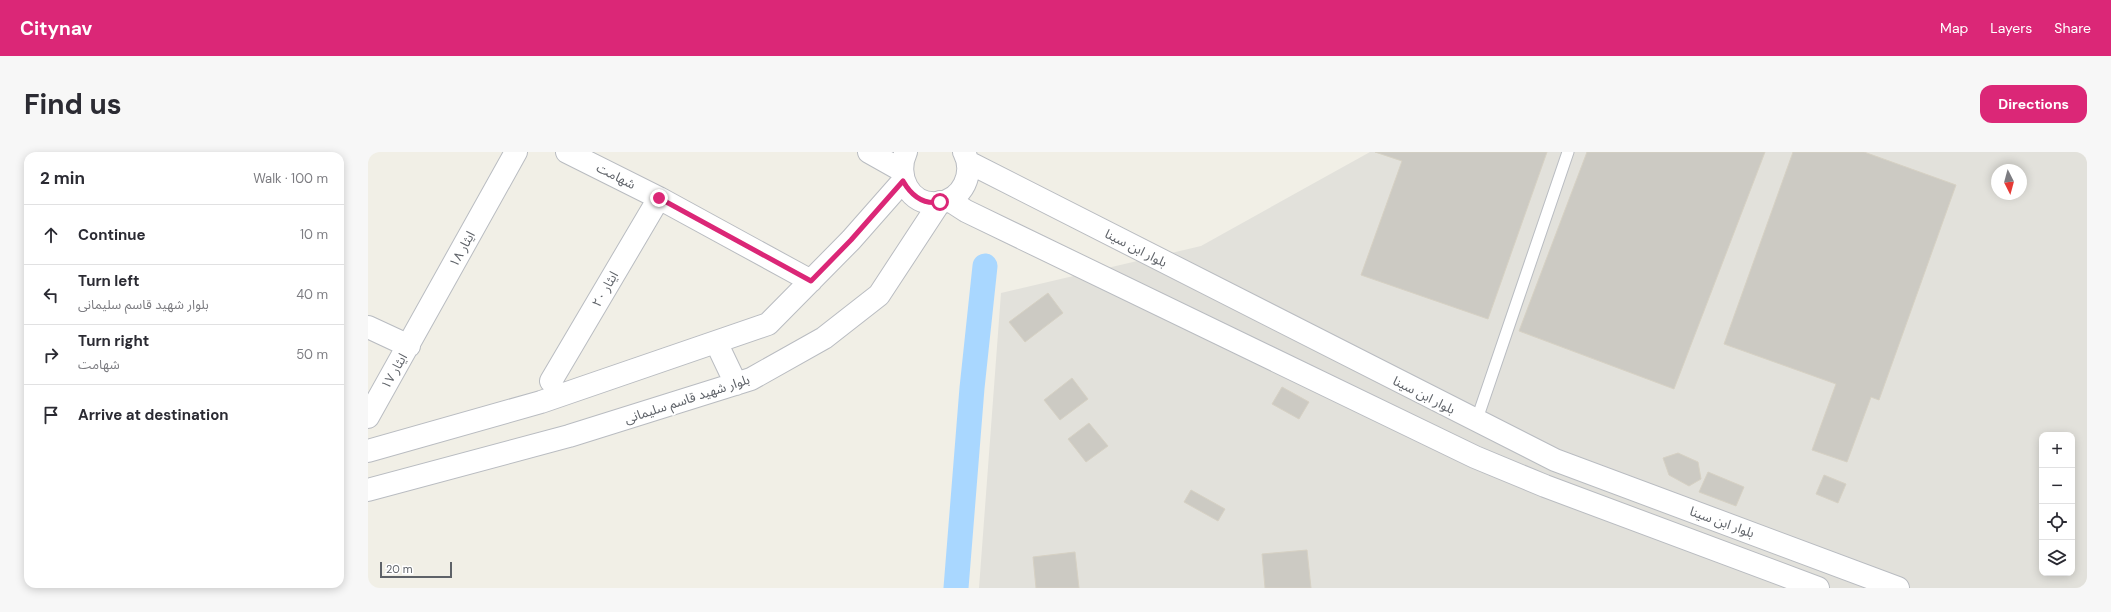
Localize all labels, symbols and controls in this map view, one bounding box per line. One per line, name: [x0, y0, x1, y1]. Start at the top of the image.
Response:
text: Citynav: [20, 16, 92, 41]
text: Map: [1940, 19, 1968, 37]
text: Layers: [1990, 19, 2032, 37]
text: Share: [2054, 19, 2091, 37]
button: Directions: [1980, 85, 2087, 123]
text: Find us: [24, 86, 122, 123]
street label: شهامت: [594, 159, 638, 193]
north arrow: [1991, 164, 2027, 200]
text: 2 min: [40, 167, 85, 189]
text: Walk · 100 m: [253, 170, 328, 187]
route end: [650, 189, 668, 207]
route start: [931, 193, 949, 211]
icon: ahead: [40, 224, 62, 246]
text: Continue: [78, 225, 146, 245]
street label: بلوار ابن سینا: [1102, 225, 1170, 271]
text: 10 m: [300, 226, 328, 243]
street label: ایثار ۱۸: [445, 228, 479, 270]
street label: ایثار ۲۰: [588, 268, 622, 310]
text: Turn left: [78, 271, 139, 291]
icon: left: [40, 284, 62, 306]
text: 40 m: [296, 286, 328, 303]
text: بلوار شهید قاسم سلیمانی: [78, 296, 209, 313]
text: Turn right: [78, 331, 149, 351]
icon: right: [40, 344, 62, 366]
text: 50 m: [296, 346, 328, 363]
street label: ایثار ۱۷: [377, 350, 411, 392]
text: شهامت: [78, 356, 120, 373]
street label: بلوار شهید قاسم سلیمانی: [622, 371, 752, 429]
street label: بلوار ابن سینا: [1390, 372, 1458, 418]
icon: arrive: [40, 404, 62, 426]
text: Arrive at destination: [78, 405, 229, 425]
map controls: [2039, 432, 2075, 576]
button: +: [2039, 432, 2075, 468]
button: −: [2039, 468, 2075, 504]
street label: بلوار ابن سینا: [1687, 502, 1757, 542]
button: locate: [2039, 504, 2075, 540]
button: layers: [2039, 540, 2075, 576]
scale bar: [380, 560, 452, 579]
text: 20 m: [386, 562, 412, 576]

